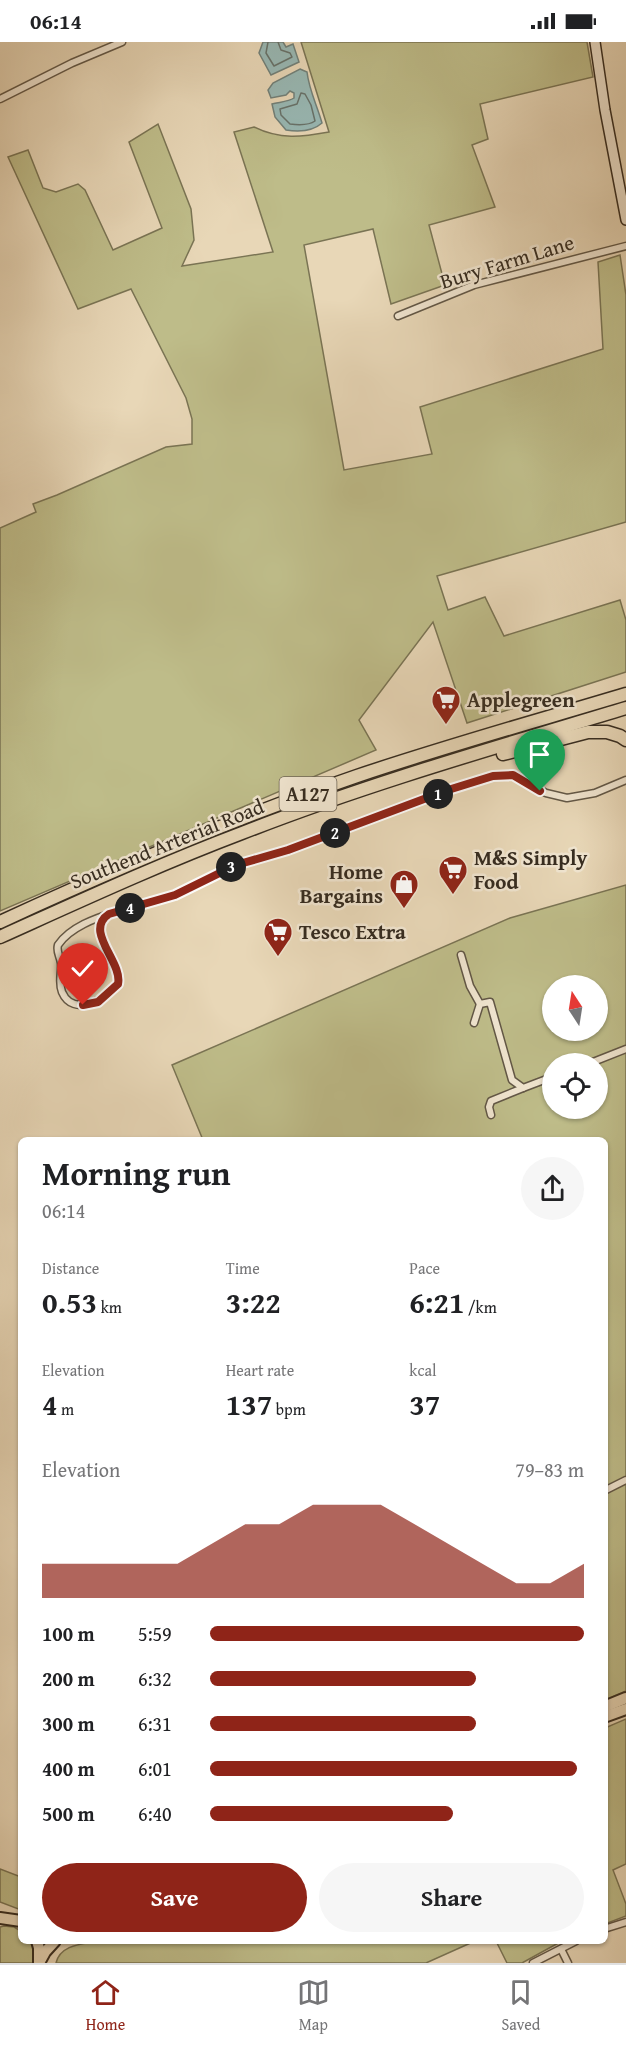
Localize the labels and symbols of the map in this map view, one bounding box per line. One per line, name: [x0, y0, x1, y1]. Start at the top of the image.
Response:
street label: Bury Farm Lane: [436, 226, 578, 297]
supermarket icon: Applegreen: [430, 684, 462, 726]
place label: Applegreen: [467, 684, 575, 715]
pin: [514, 729, 565, 791]
road number: A127: [280, 777, 336, 811]
pin: 1: [423, 779, 453, 809]
street label: Southend Arterial Road: [65, 790, 269, 897]
pin: 2: [320, 818, 350, 848]
place label: M&S Simply Food: [474, 842, 587, 897]
pin: 3: [216, 852, 246, 882]
supermarket icon: M&S Simply Food: [437, 854, 469, 896]
place label: Home Bargains: [300, 856, 383, 911]
shop icon: Home Bargains: [388, 868, 420, 910]
pin: 4: [115, 893, 145, 923]
supermarket icon: Tesco Extra: [262, 916, 294, 958]
place label: Tesco Extra: [299, 916, 406, 947]
pin: [57, 943, 108, 1005]
north arrow: [542, 975, 608, 1041]

